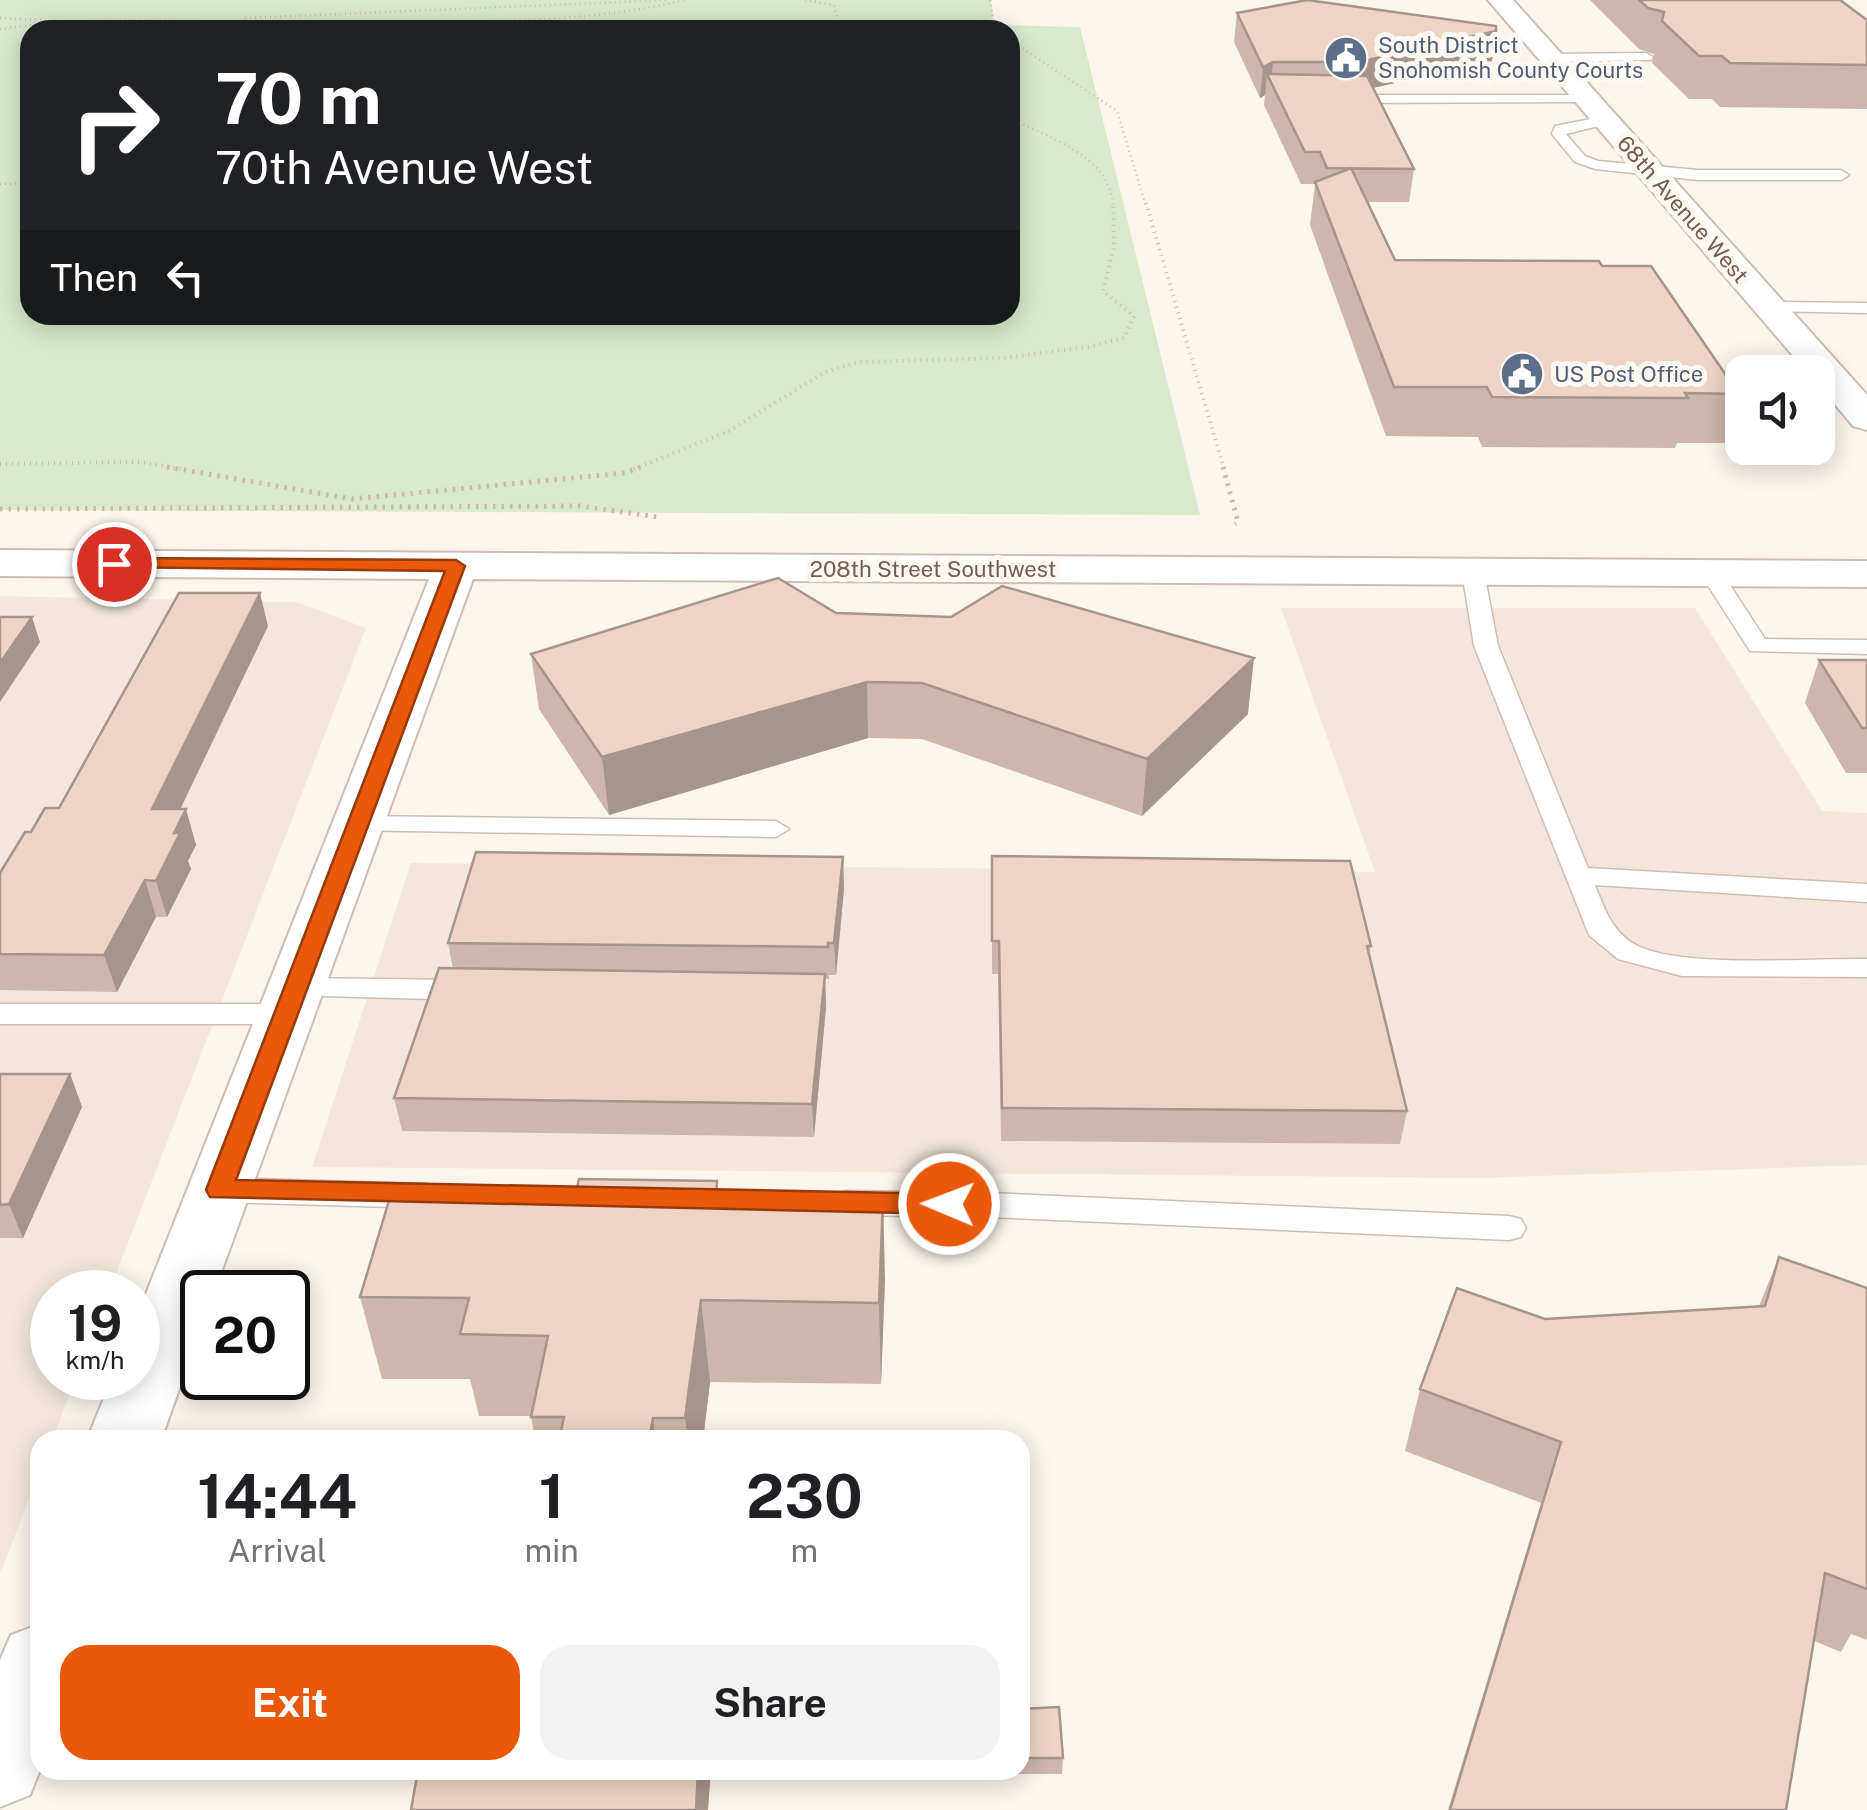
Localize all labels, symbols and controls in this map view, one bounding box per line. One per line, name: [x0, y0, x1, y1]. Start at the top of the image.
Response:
place label: South District Snohomish County Courts: [1378, 32, 1643, 83]
public building icon: South District Snohomish County Courts: [1323, 35, 1369, 81]
text: 70 m: [215, 57, 382, 140]
icon: right: [50, 60, 180, 190]
street label: 68th Avenue West: [1612, 130, 1754, 288]
text: 70th Avenue West: [215, 141, 593, 194]
icon: left: [158, 250, 213, 305]
text: Then: [50, 255, 138, 300]
public building icon: US Post Office: [1499, 351, 1545, 397]
map controls: [1725, 355, 1835, 465]
button: sound: [1725, 355, 1835, 465]
place label: US Post Office: [1554, 361, 1703, 387]
pin: [72, 522, 157, 607]
icon: arrive: [87, 537, 142, 592]
street label: 208th Street Southwest: [810, 556, 1056, 582]
position arrow: [897, 1152, 1001, 1256]
speed limit sign: 20: [180, 1270, 310, 1400]
text: 19: [68, 1293, 122, 1352]
text: km/h: [66, 1345, 124, 1375]
text: 14:44: [197, 1461, 357, 1532]
text: 1: [539, 1461, 564, 1532]
text: 230: [746, 1461, 863, 1532]
text: Arrival: [228, 1532, 327, 1569]
text: min: [524, 1532, 579, 1569]
text: m: [791, 1532, 818, 1569]
button: Exit: [60, 1645, 520, 1760]
button: Share: [540, 1645, 1000, 1760]

